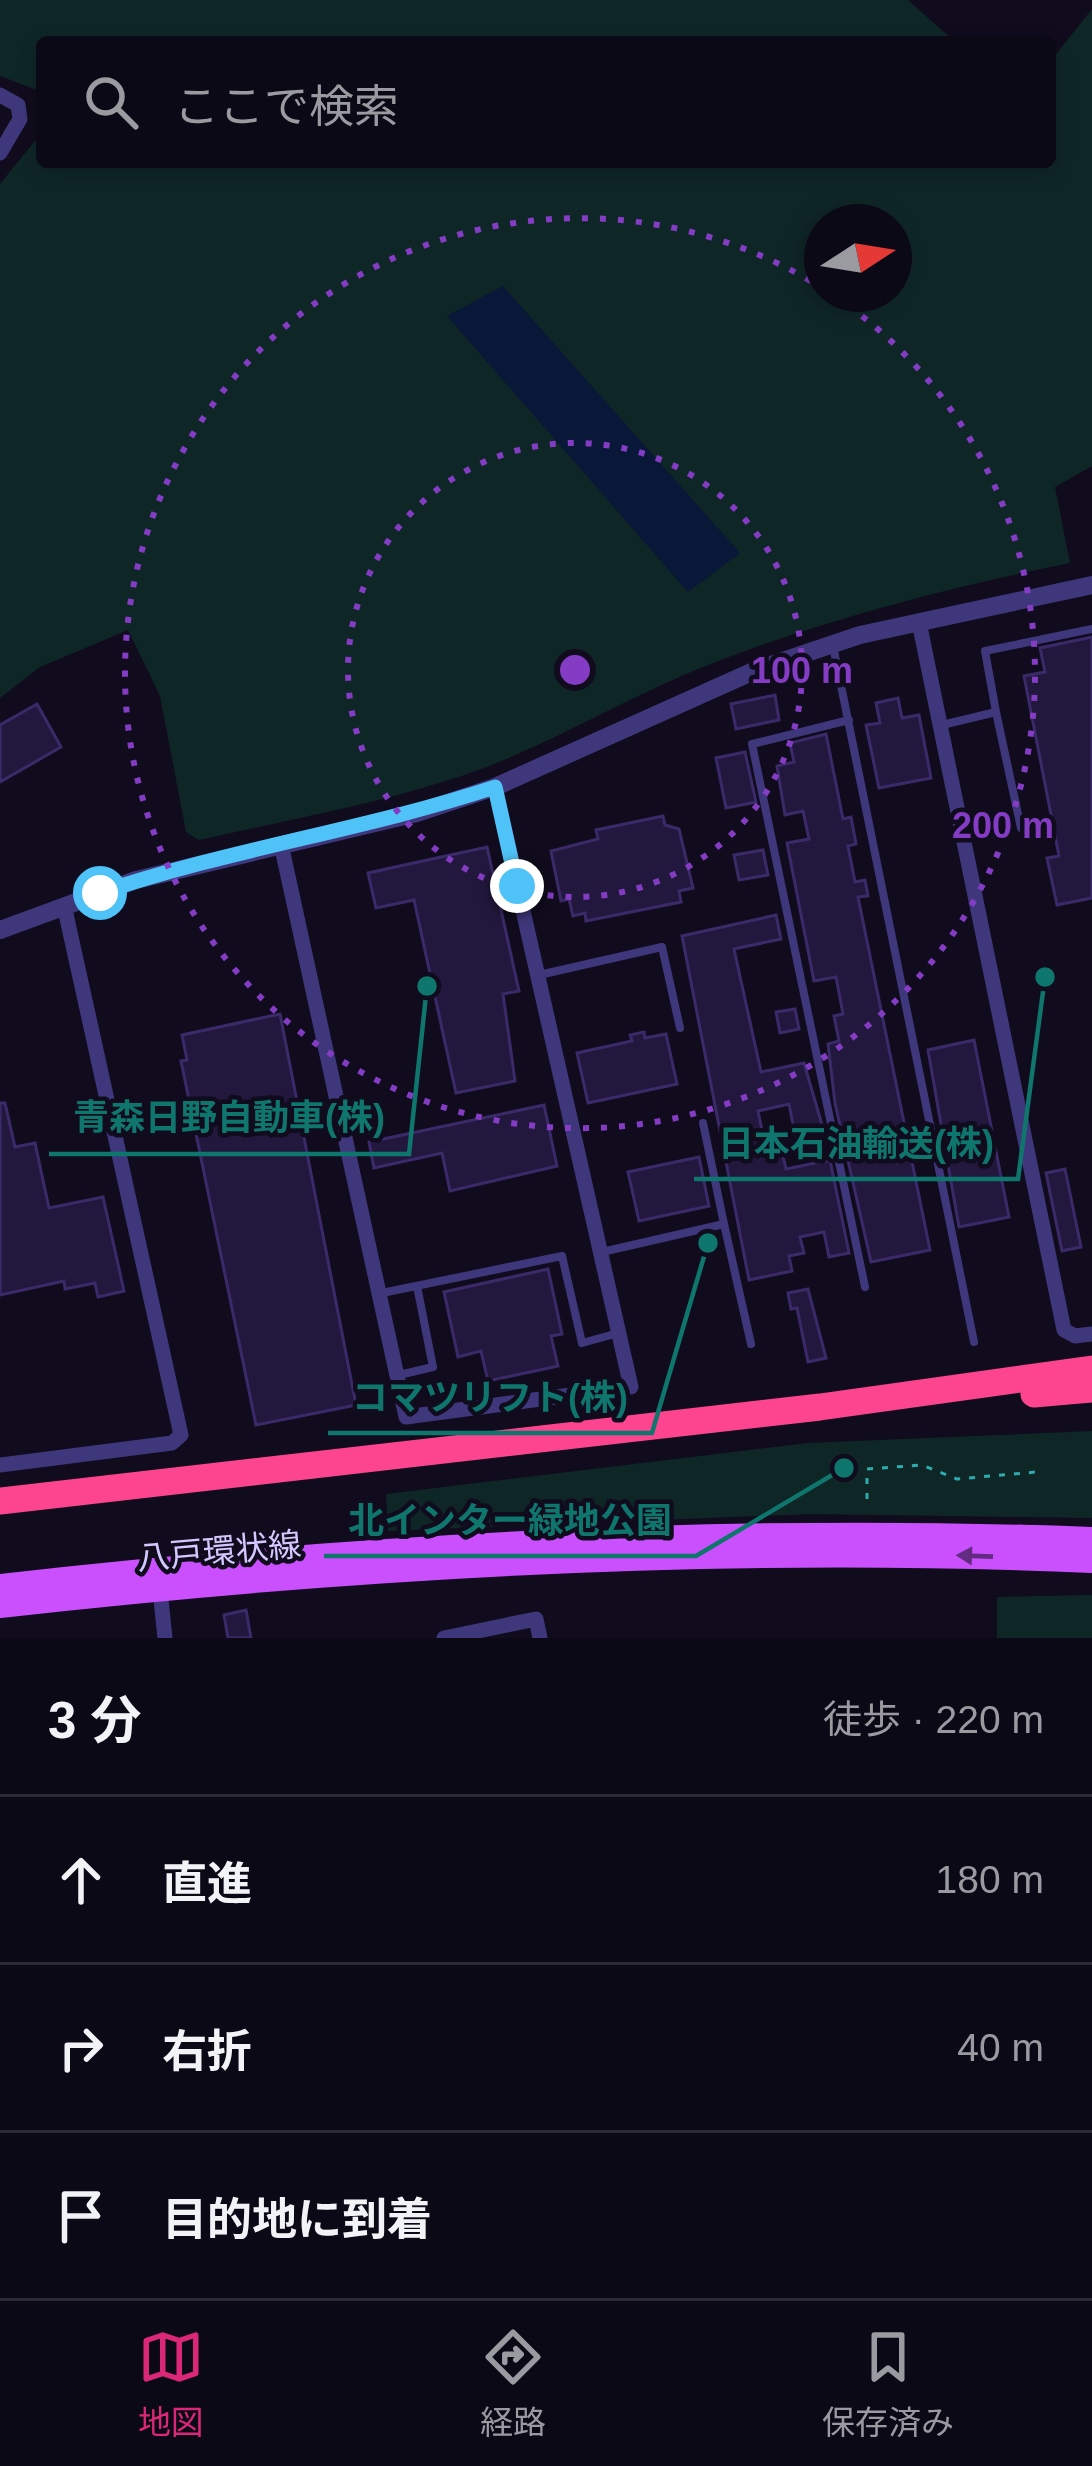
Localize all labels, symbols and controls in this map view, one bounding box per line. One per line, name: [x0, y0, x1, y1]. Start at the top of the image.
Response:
search box: [36, 36, 1056, 168]
icon: search: [78, 69, 144, 135]
text: ここで検索: [174, 81, 399, 132]
north arrow: [804, 204, 912, 312]
centre of rings: [554, 649, 596, 691]
text: 100 m: [751, 650, 853, 691]
text: 200 m: [952, 805, 1054, 846]
route end: [490, 859, 544, 913]
route start: [73, 866, 127, 920]
callout: 青森日野自動車(株): [49, 1082, 409, 1154]
text: 青森日野自動車(株): [73, 1097, 385, 1138]
callout: 日本石油輸送(株): [694, 1107, 1018, 1179]
text: 日本石油輸送(株): [718, 1123, 994, 1164]
callout: コマツリフト(株): [328, 1361, 652, 1433]
text: コマツリフト(株): [352, 1377, 628, 1418]
callout: 北インター緑地公園: [324, 1484, 696, 1556]
text: 北インター緑地公園: [348, 1500, 672, 1541]
street label: 八戸環状線: [135, 1525, 303, 1577]
one-way arrow: [955, 1547, 993, 1566]
text: 3 分: [48, 1692, 142, 1749]
text: 徒歩 · 220 m: [823, 1698, 1044, 1741]
icon: ahead: [48, 1847, 114, 1913]
text: 直進: [162, 1858, 252, 1909]
text: 180 m: [936, 1858, 1044, 1901]
icon: right: [48, 2015, 114, 2081]
text: 右折: [162, 2026, 252, 2077]
text: 40 m: [957, 2026, 1044, 2069]
icon: arrive: [48, 2183, 114, 2249]
text: 目的地に到着: [162, 2194, 432, 2245]
tab: 地図: [138, 2324, 204, 2444]
tab: 経路: [480, 2324, 546, 2444]
tab: 保存済み: [822, 2324, 954, 2444]

